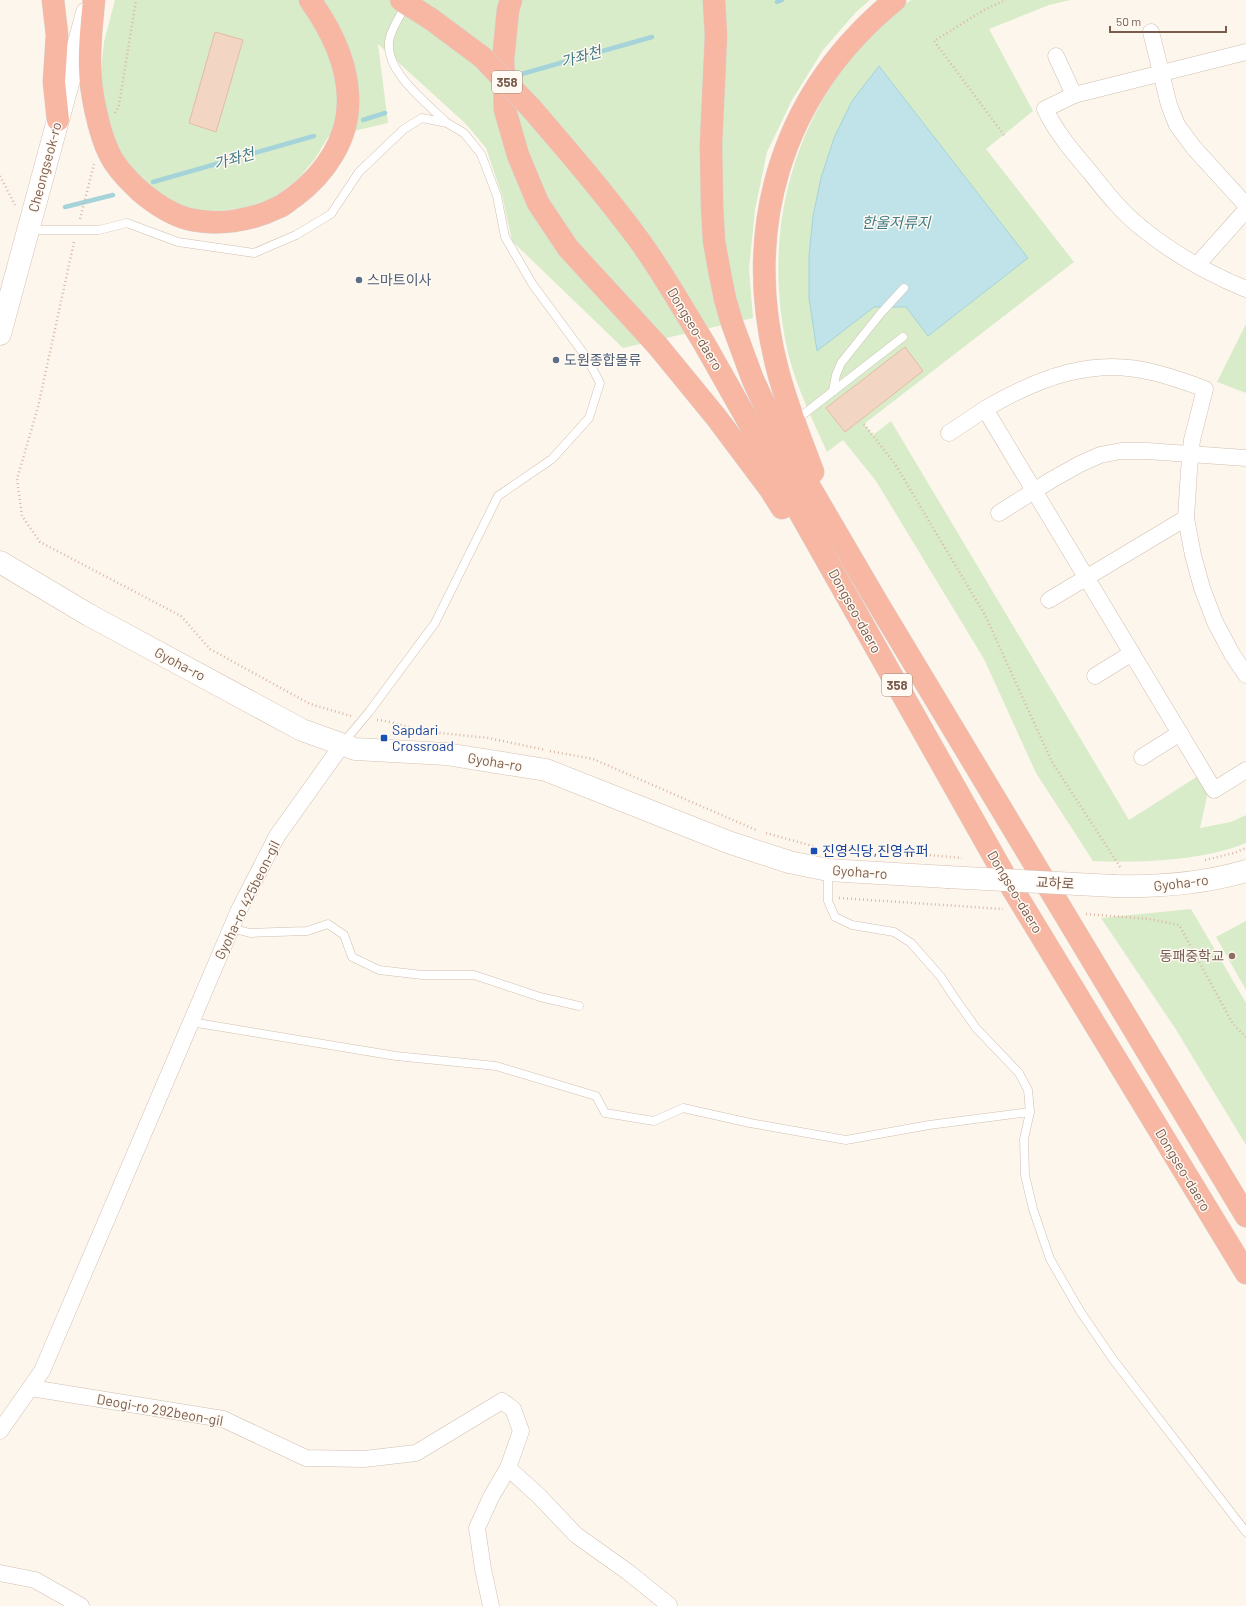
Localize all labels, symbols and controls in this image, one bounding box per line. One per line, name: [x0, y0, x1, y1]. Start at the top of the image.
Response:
scale bar: [1110, 8, 1226, 34]
text: 50 m: [1116, 14, 1141, 28]
water label: 가좌천: [558, 41, 605, 70]
road number: 358: [492, 71, 522, 93]
street label: Cheongseok-ro: [24, 120, 65, 214]
water label: 가좌천: [211, 143, 258, 172]
water label: 한울저류지: [861, 213, 932, 231]
place label: 스마트이사: [367, 271, 432, 288]
marker: 스마트이사: [354, 275, 364, 285]
street label: Dongseo-daero: [664, 284, 727, 373]
place label: 도원종합물류: [564, 351, 641, 368]
marker: 도원종합물류: [551, 355, 561, 365]
street label: Dongseo-daero: [825, 566, 886, 656]
street label: Gyoha-ro: [152, 643, 209, 684]
road number: 358: [882, 674, 912, 696]
place label: Sapdari Crossroad: [392, 721, 454, 754]
marker: Sapdari Crossroad: [379, 733, 389, 743]
street label: Gyoha-ro: [466, 749, 524, 774]
street label: Gyoha-ro 425beon-gil: [210, 837, 283, 962]
place label: 진영식당,진영슈퍼: [822, 842, 929, 859]
marker: 진영식당,진영슈퍼: [809, 846, 819, 856]
street label: Dongseo-daero: [984, 847, 1047, 936]
street label: Gyoha-ro: [832, 861, 888, 882]
street label: Gyoha-ro: [1152, 871, 1209, 894]
street label: 교하로: [1035, 873, 1075, 892]
place label: 동패중학교: [1160, 947, 1224, 964]
marker: 동패중학교: [1227, 951, 1237, 961]
street label: Dongseo-daero: [1152, 1125, 1215, 1214]
street label: Deogi-ro 292beon-gil: [96, 1390, 225, 1429]

